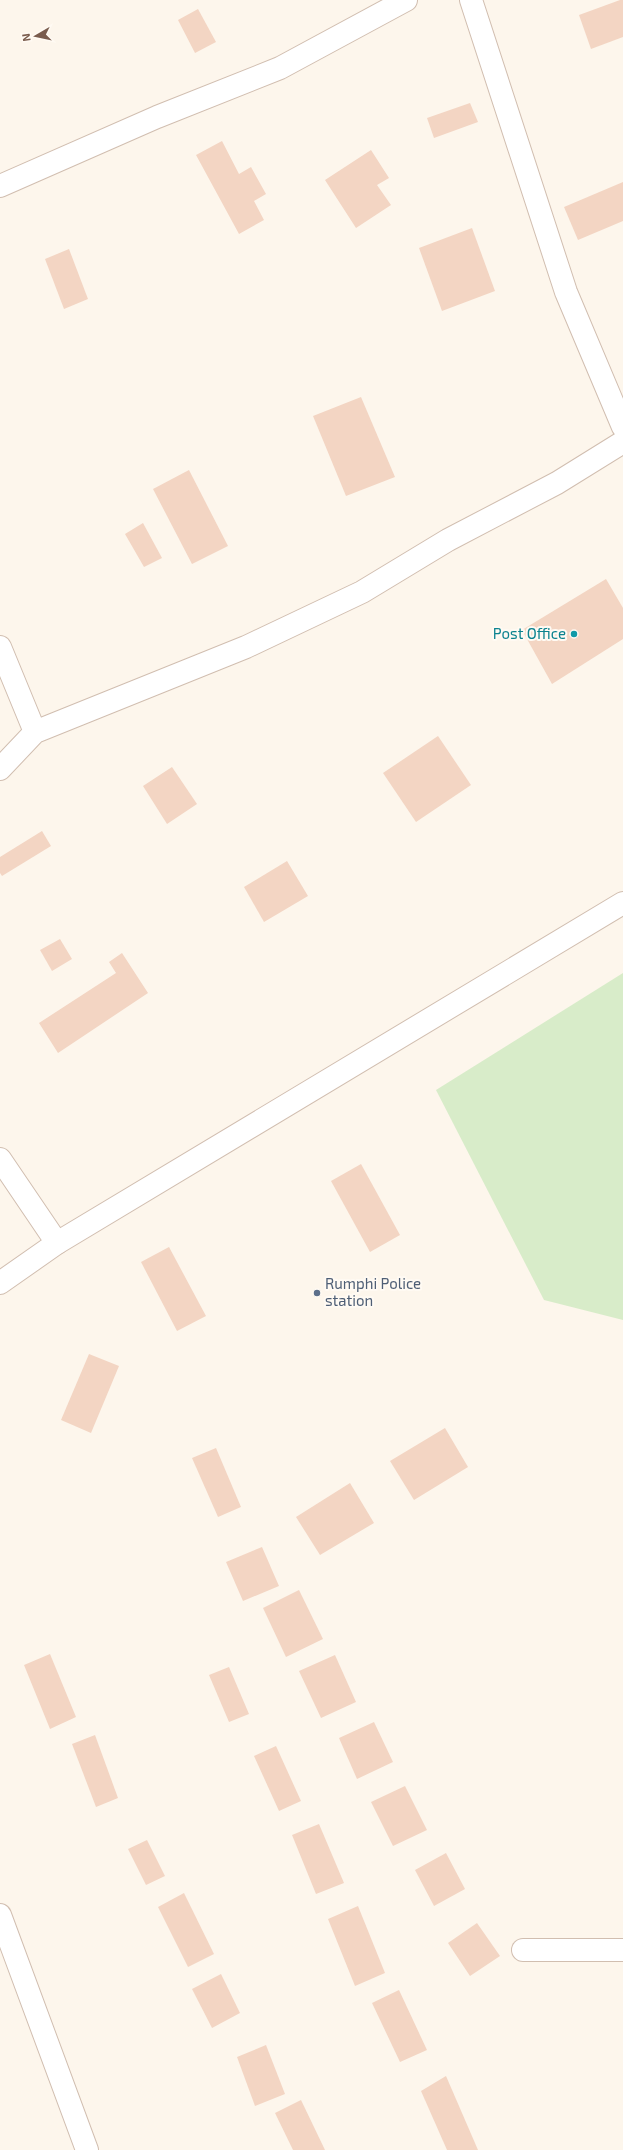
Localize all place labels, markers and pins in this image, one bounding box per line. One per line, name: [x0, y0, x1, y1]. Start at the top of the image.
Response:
place label: Post Office: [493, 624, 566, 642]
marker: Post Office: [569, 629, 579, 639]
place label: Rumphi Police station: [325, 1274, 421, 1309]
marker: Rumphi Police station: [312, 1288, 322, 1298]

